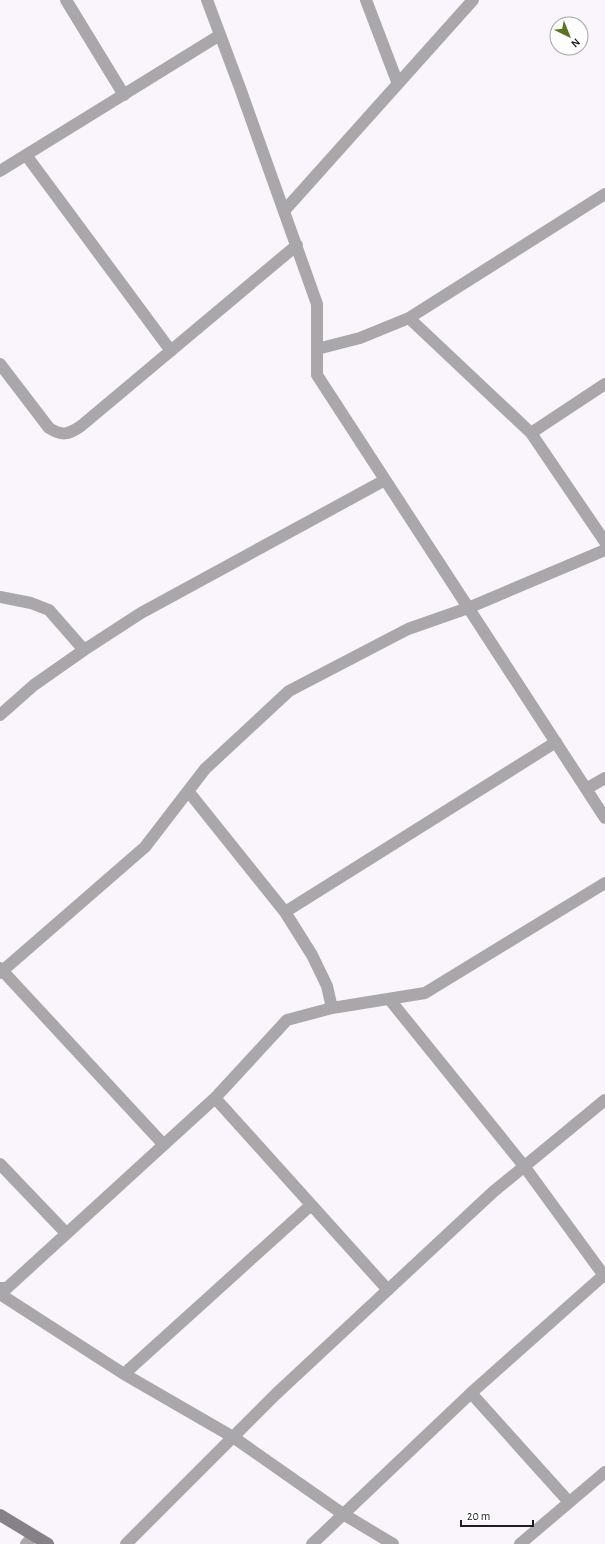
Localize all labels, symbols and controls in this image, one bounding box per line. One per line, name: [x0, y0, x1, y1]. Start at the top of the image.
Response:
north arrow: [549, 16, 589, 56]
text: N: [569, 36, 582, 50]
scale bar: [461, 1502, 533, 1528]
text: 20 m: [467, 1510, 490, 1522]

